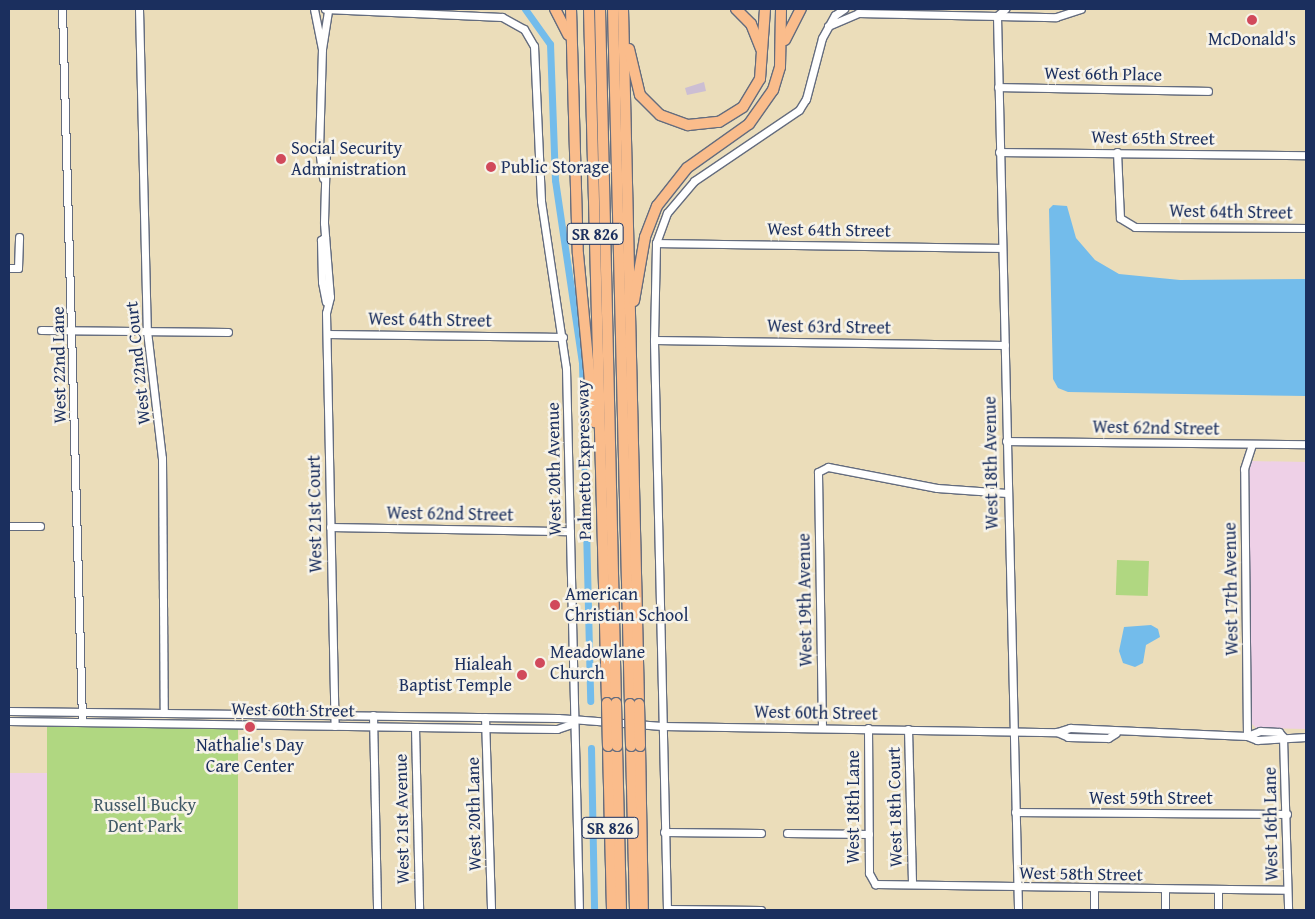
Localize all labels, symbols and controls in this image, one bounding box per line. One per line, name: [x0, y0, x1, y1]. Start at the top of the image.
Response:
marker: McDonald's: [1246, 14, 1258, 26]
place label: McDonald's: [1208, 28, 1296, 50]
street label: West 66th Place: [1044, 62, 1162, 86]
street label: West 65th Street: [1091, 126, 1215, 150]
place label: Social Security Administration: [291, 138, 406, 180]
marker: Social Security Administration: [275, 153, 287, 165]
place label: Public Storage: [501, 156, 609, 178]
marker: Public Storage: [485, 161, 497, 173]
street label: West 64th Street: [1169, 200, 1293, 224]
street label: West 64th Street: [767, 218, 891, 242]
road number: SR 826: [566, 220, 624, 248]
street label: West 22nd Court: [121, 300, 155, 426]
street label: West 22nd Lane: [47, 306, 71, 424]
street label: West 64th Street: [368, 308, 492, 332]
street label: West 63rd Street: [767, 315, 891, 339]
street label: Palmetto Expressway: [572, 380, 596, 540]
street label: West 18th Avenue: [979, 396, 1003, 530]
street label: West 20th Avenue: [542, 402, 566, 536]
street label: West 62nd Street: [1092, 416, 1220, 440]
street label: West 21st Court: [303, 455, 327, 573]
street label: West 62nd Street: [386, 502, 514, 526]
street label: West 17th Avenue: [1219, 522, 1243, 656]
street label: West 19th Avenue: [793, 533, 817, 667]
place label: American Christian School: [565, 584, 689, 626]
marker: American Christian School: [549, 599, 561, 611]
place label: Meadowlane Church: [550, 642, 645, 684]
place label: Hialeah Baptist Temple: [399, 654, 512, 696]
marker: Meadowlane Church: [534, 657, 546, 669]
marker: Hialeah Baptist Temple: [516, 669, 528, 681]
street label: West 60th Street: [231, 698, 355, 722]
street label: West 60th Street: [754, 701, 878, 725]
marker: Nathalie's Day Care Center: [244, 721, 256, 733]
place label: Nathalie's Day Care Center: [196, 735, 304, 778]
street label: West 18th Court: [883, 746, 907, 868]
street label: West 18th Lane: [842, 750, 864, 864]
street label: West 21st Avenue: [390, 754, 414, 884]
street label: West 20th Lane: [462, 757, 486, 871]
street label: West 16th Lane: [1259, 767, 1283, 881]
street label: West 59th Street: [1089, 787, 1213, 809]
park label: Russell Bucky Dent Park: [94, 795, 196, 838]
road number: SR 826: [581, 814, 639, 841]
street label: West 58th Street: [1019, 862, 1143, 886]

